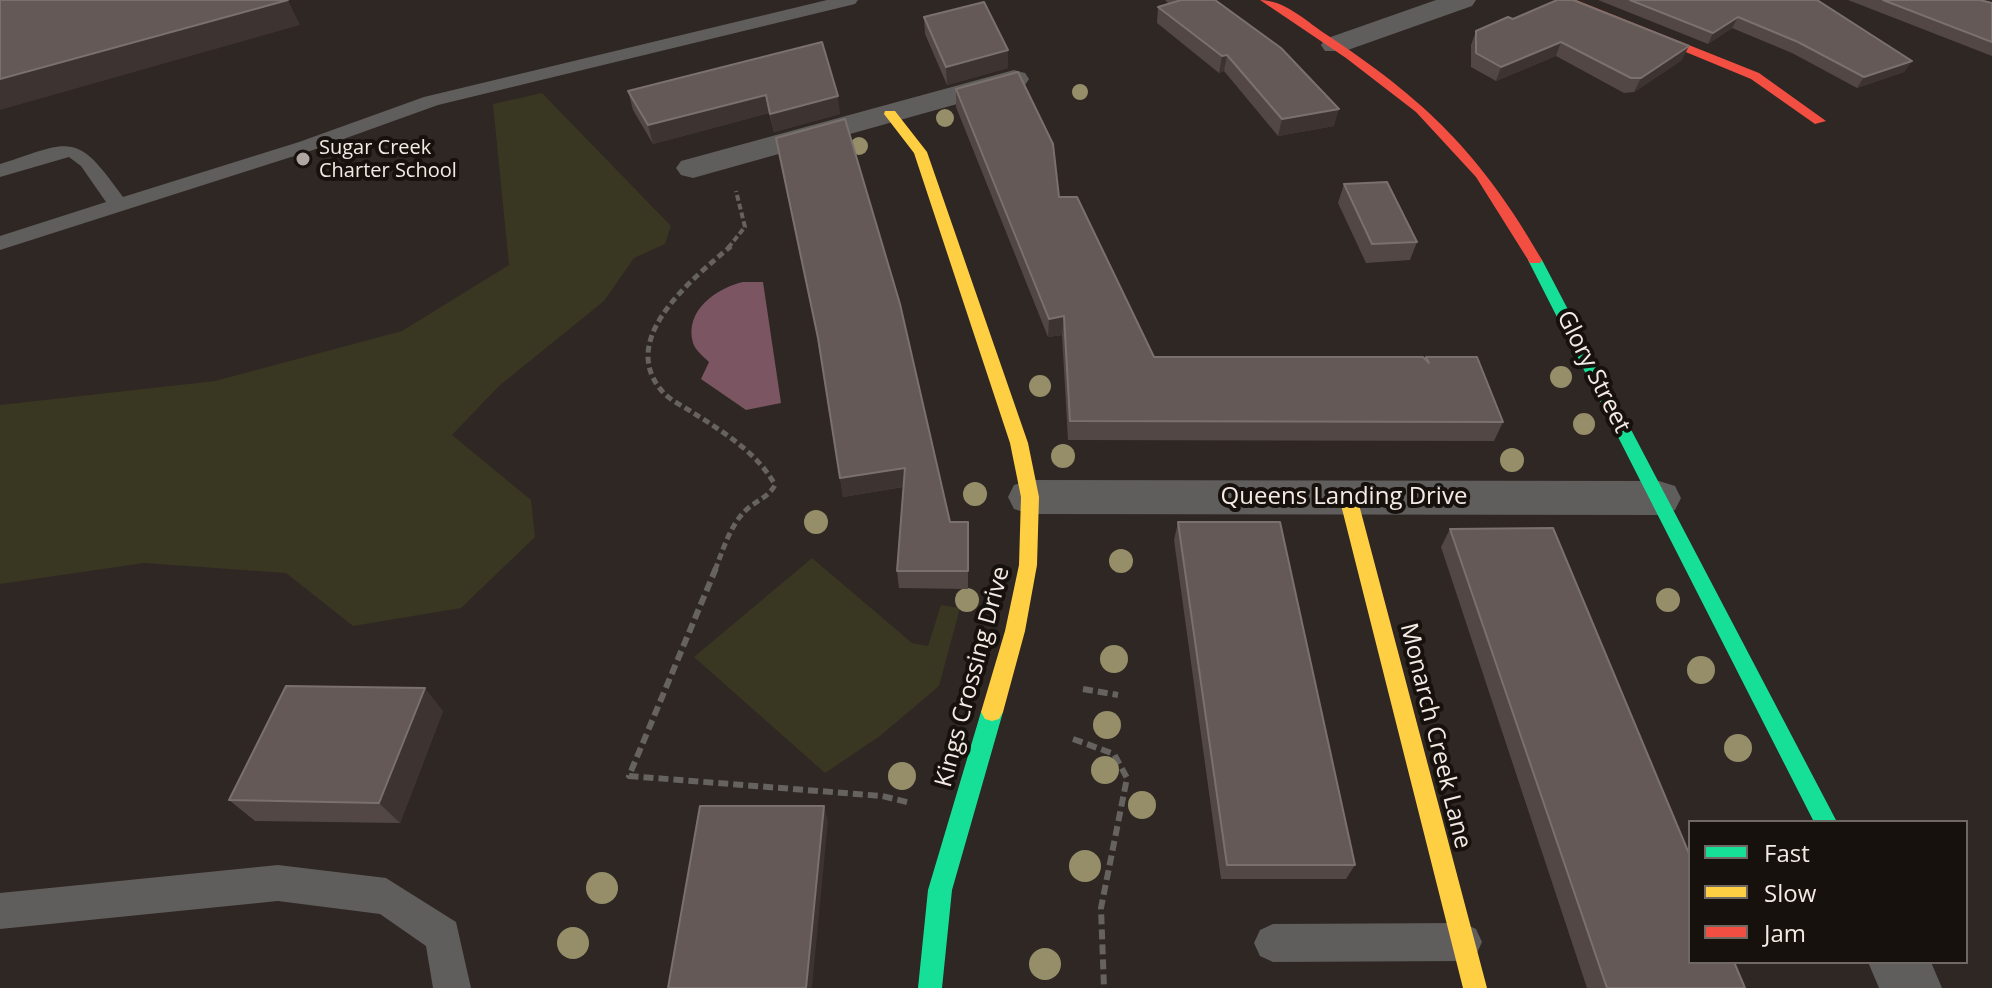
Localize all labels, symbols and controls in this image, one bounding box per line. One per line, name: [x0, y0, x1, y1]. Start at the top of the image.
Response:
place label: Sugar Creek Charter School: [319, 136, 457, 183]
marker: Sugar Creek Charter School: [294, 150, 312, 168]
street label: Glory Street: [1550, 306, 1636, 438]
street label: Queens Landing Drive: [1221, 483, 1467, 511]
street label: Kings Crossing Drive: [930, 564, 1016, 790]
street label: Monarch Creek Lane: [1393, 620, 1477, 852]
legend: [1688, 820, 1968, 964]
text: Fast: [1764, 836, 1810, 869]
text: Slow: [1764, 876, 1816, 909]
text: Jam: [1764, 916, 1806, 949]

